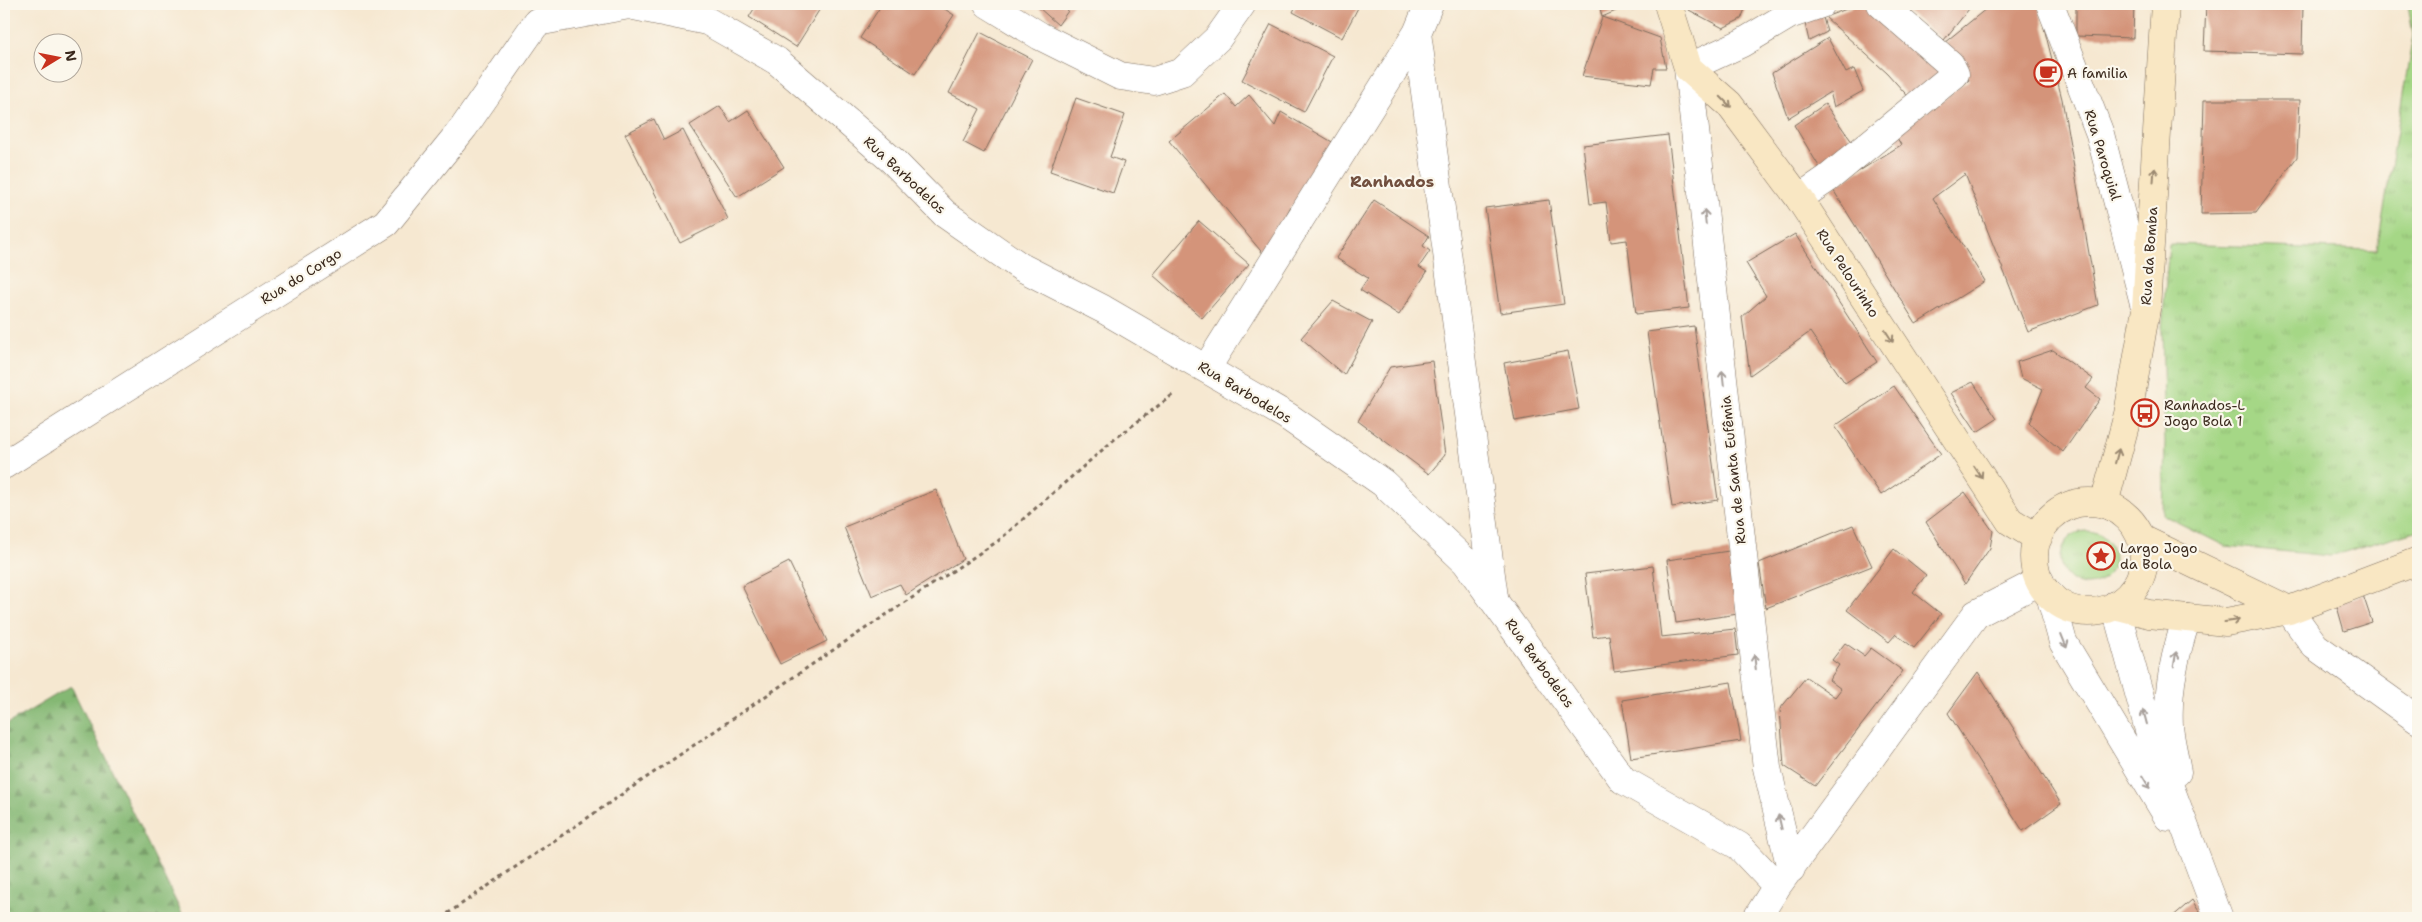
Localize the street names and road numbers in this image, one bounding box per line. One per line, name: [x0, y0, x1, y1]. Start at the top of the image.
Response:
street label: Rua Paroquial: [2081, 107, 2126, 203]
street label: Rua Barbodelos: [860, 132, 950, 218]
street label: Rua da Bomba: [2137, 206, 2161, 306]
street label: Rua Pelourinho: [1813, 225, 1883, 321]
street label: Rua do Corgo: [257, 244, 345, 308]
street label: Rua Barbodelos: [1195, 357, 1295, 427]
street label: Rua de Santa Eufêmia: [1716, 395, 1750, 545]
street label: Rua Barbodelos: [1502, 615, 1579, 711]

